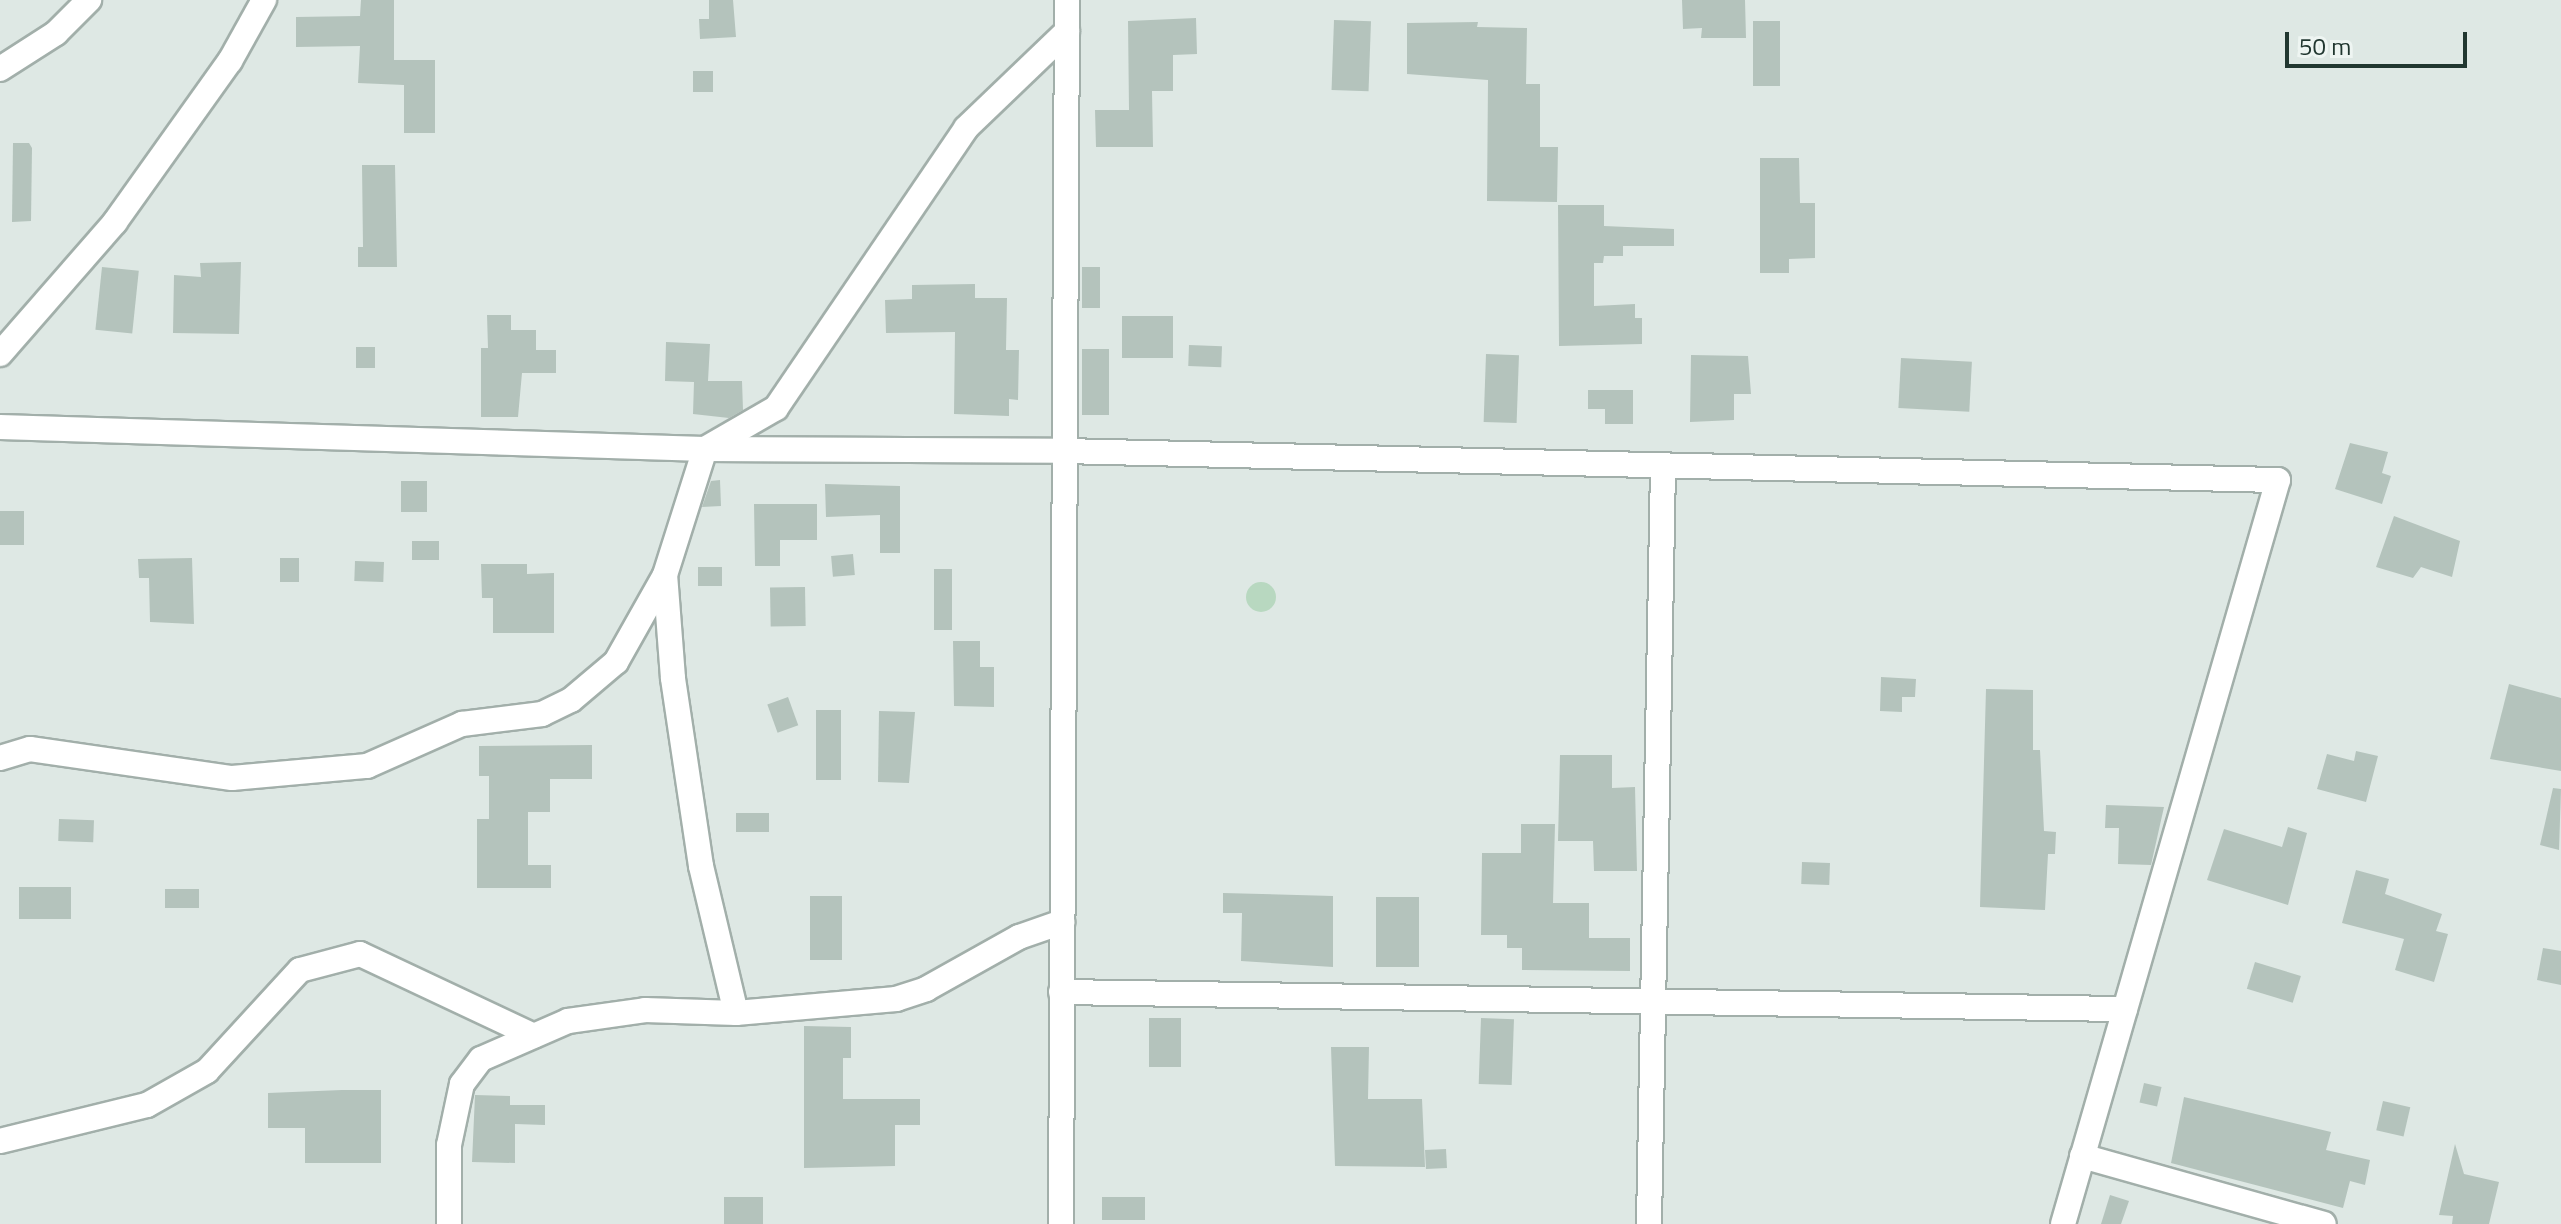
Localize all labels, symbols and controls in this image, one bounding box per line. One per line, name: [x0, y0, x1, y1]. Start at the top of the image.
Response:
scale bar: [2289, 16, 2471, 66]
text: 50 m: [2299, 28, 2351, 64]

